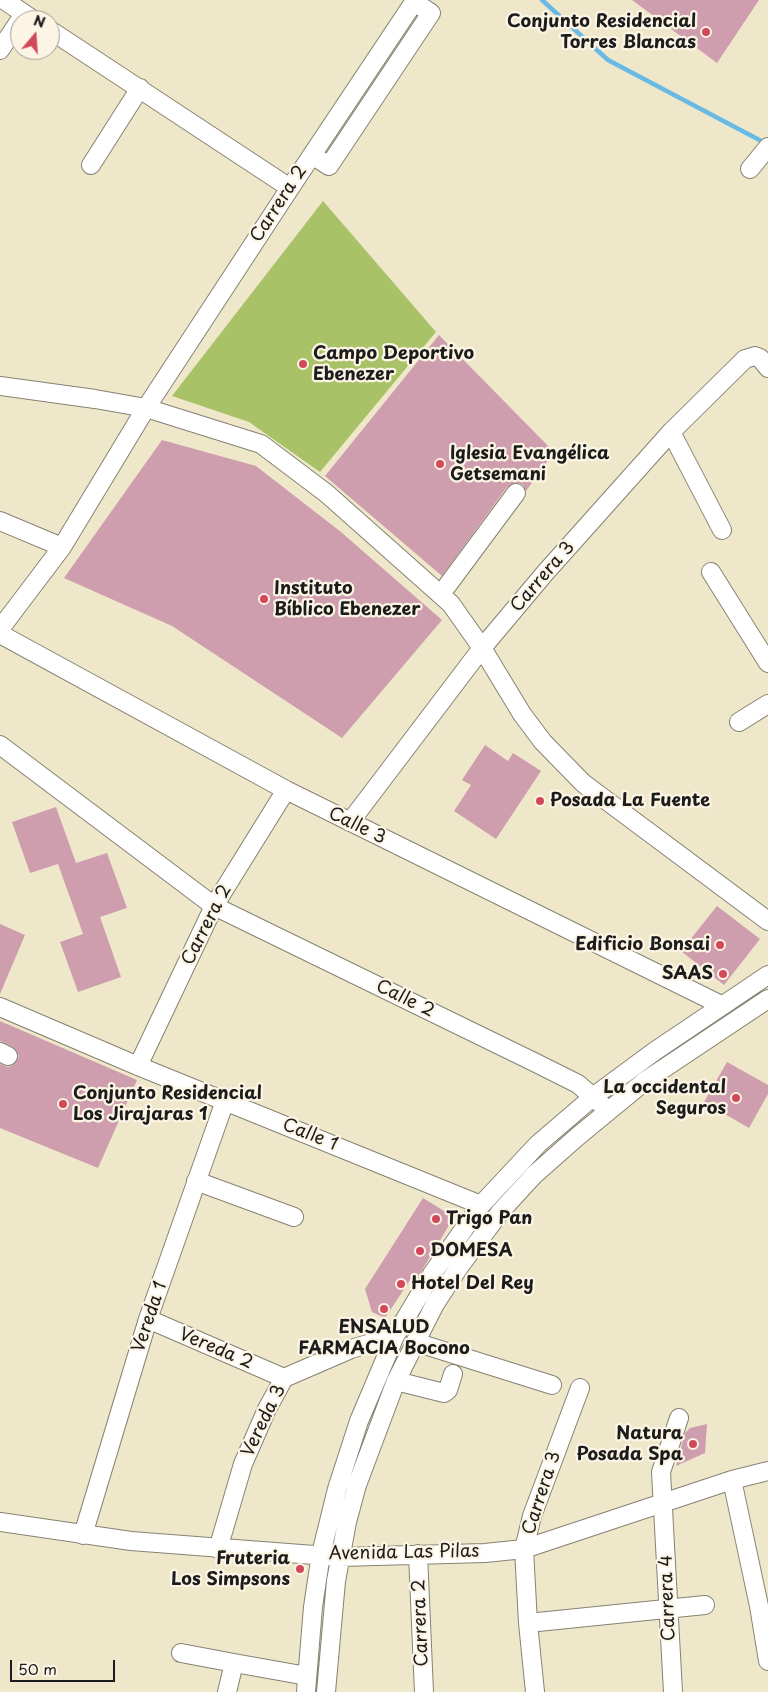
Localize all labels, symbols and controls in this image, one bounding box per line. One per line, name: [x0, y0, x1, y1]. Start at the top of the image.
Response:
north arrow: [10, 10, 60, 60]
text: N: [31, 10, 48, 33]
place label: Conjunto Residencial Torres Blancas: [507, 11, 696, 54]
marker: Conjunto Residencial Torres Blancas: [700, 26, 712, 38]
street label: Carrera 2: [246, 161, 312, 247]
place label: Campo Deportivo Ebenezer: [313, 343, 474, 386]
marker: Campo Deportivo Ebenezer: [297, 358, 309, 370]
place label: Iglesia Evangélica Getsemani: [450, 443, 610, 486]
marker: Iglesia Evangélica Getsemani: [434, 458, 446, 470]
street label: Carrera 3: [506, 537, 580, 617]
place label: Instituto Bíblico Ebenezer: [274, 578, 421, 620]
marker: Instituto Bíblico Ebenezer: [258, 593, 270, 605]
place label: Posada La Fuente: [550, 790, 710, 812]
marker: Posada La Fuente: [534, 795, 546, 807]
street label: Calle 3: [325, 803, 389, 849]
street label: Carrera 2: [178, 881, 236, 969]
place label: Edificio Bonsai: [575, 934, 710, 956]
marker: Edificio Bonsai: [714, 939, 726, 951]
place label: SAAS: [662, 963, 713, 985]
marker: SAAS: [717, 968, 729, 980]
street label: Calle 2: [372, 976, 438, 1022]
place label: La occidental Seguros: [603, 1077, 726, 1120]
place label: Conjunto Residencial Los Jirajaras 1: [73, 1083, 262, 1126]
marker: La occidental Seguros: [730, 1092, 742, 1104]
marker: Conjunto Residencial Los Jirajaras 1: [57, 1098, 69, 1110]
street label: Calle 1: [279, 1114, 341, 1156]
place label: Trigo Pan: [446, 1208, 532, 1230]
marker: Trigo Pan: [430, 1213, 442, 1225]
place label: DOMESA: [430, 1240, 512, 1262]
marker: DOMESA: [414, 1245, 426, 1257]
place label: Hotel Del Rey: [411, 1273, 534, 1295]
marker: Hotel Del Rey: [395, 1278, 407, 1290]
street label: Vereda 1: [128, 1279, 172, 1355]
marker: ENSALUD FARMACIA Bocono: [378, 1303, 390, 1315]
place label: ENSALUD FARMACIA Bocono: [298, 1317, 470, 1360]
street label: Vereda 2: [176, 1324, 256, 1374]
street label: Vereda 3: [237, 1382, 291, 1460]
place label: Natura Posada Spa: [576, 1423, 683, 1466]
marker: Natura Posada Spa: [687, 1438, 699, 1450]
street label: Carrera 3: [518, 1448, 566, 1538]
street label: Avenida Las Pilas: [328, 1541, 480, 1565]
place label: Fruteria Los Simpsons: [171, 1548, 290, 1590]
street label: Carrera 4: [656, 1554, 680, 1642]
marker: Fruteria Los Simpsons: [294, 1563, 306, 1575]
street label: Carrera 2: [409, 1579, 433, 1667]
scale bar: [12, 1650, 118, 1682]
text: 50 m: [18, 1657, 57, 1680]

